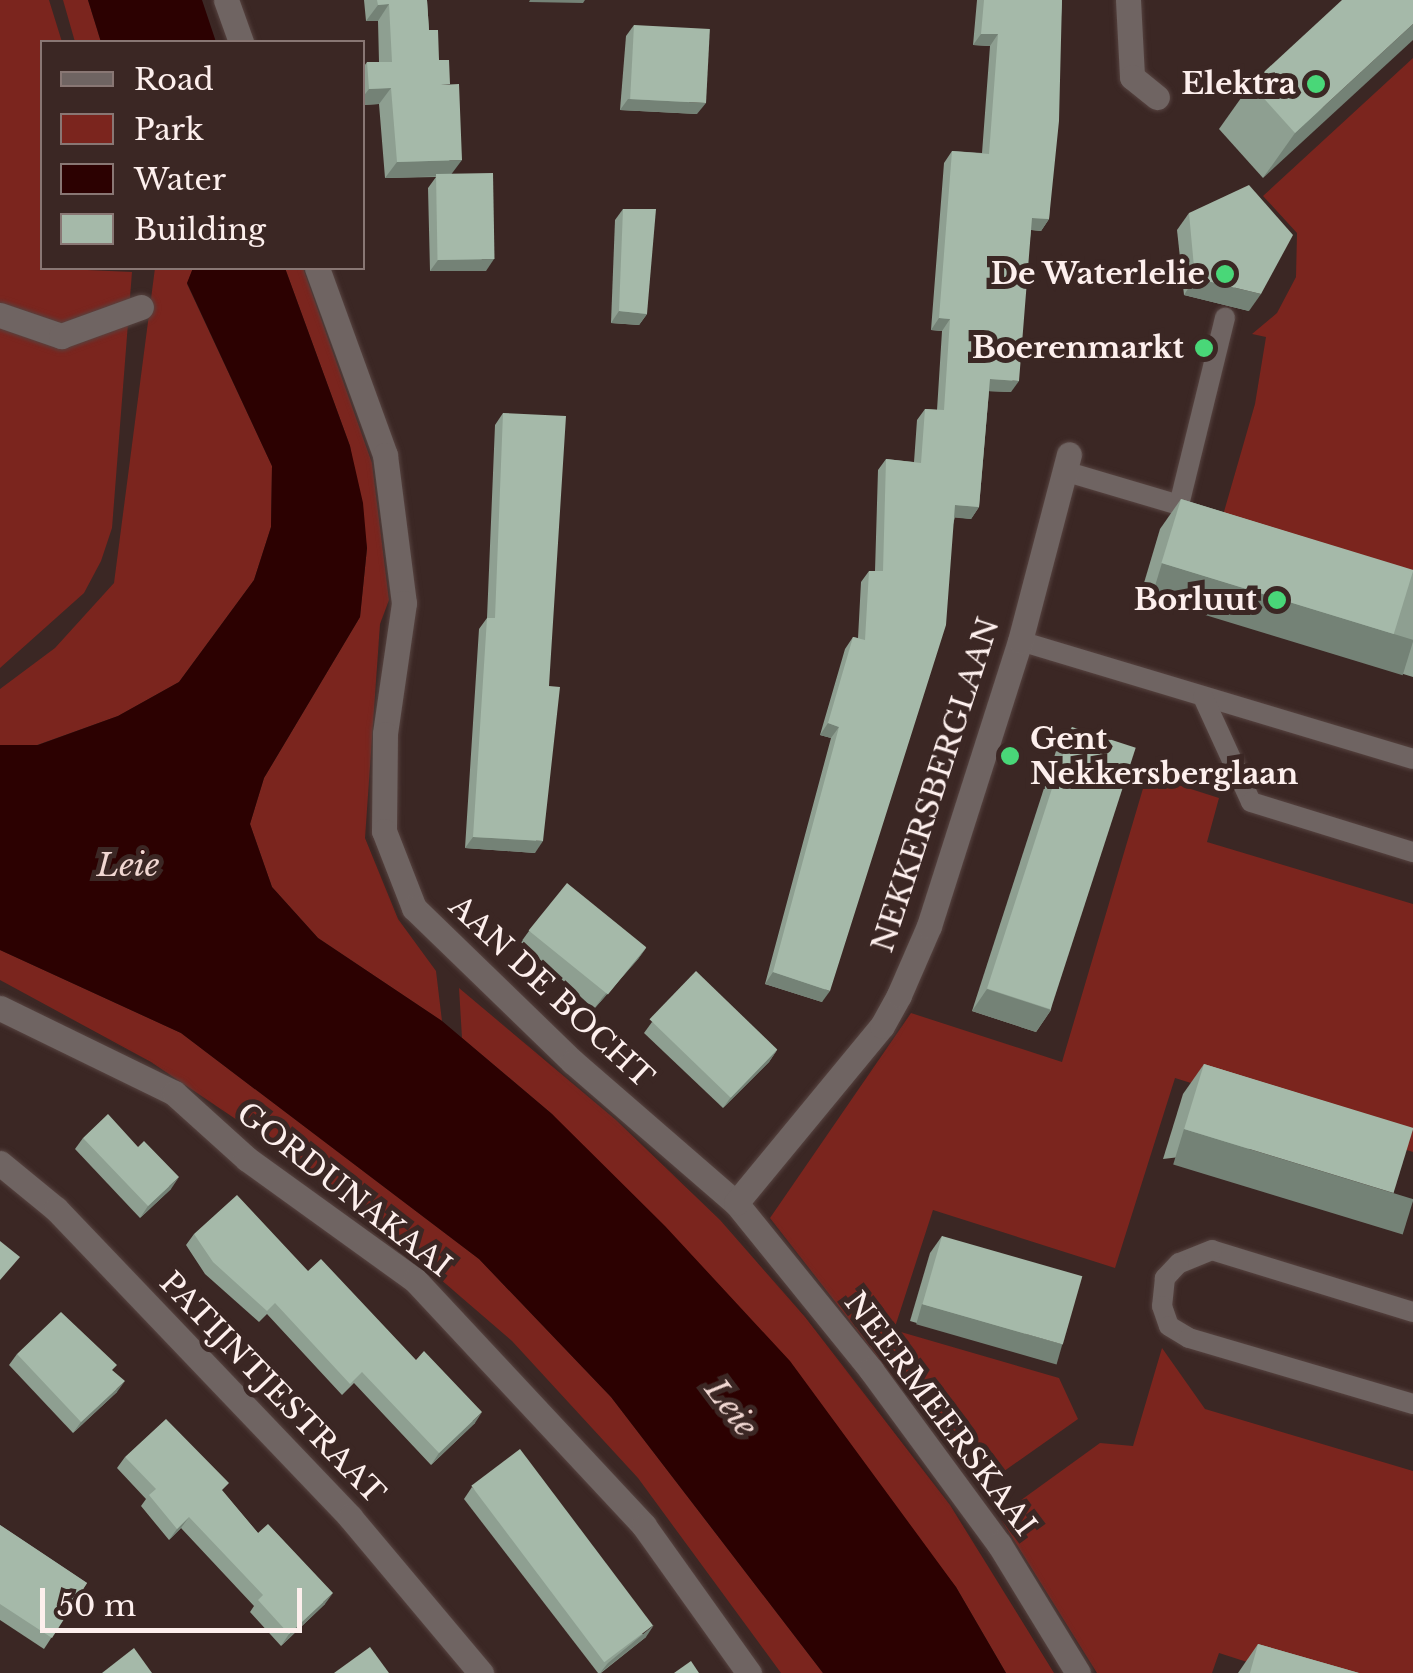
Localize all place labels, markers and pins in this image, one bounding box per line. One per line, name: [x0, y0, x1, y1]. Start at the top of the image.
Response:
place label: Elektra: [1181, 66, 1296, 102]
marker: Elektra: [1305, 73, 1327, 95]
place label: De Waterlelie: [989, 256, 1205, 292]
marker: De Waterlelie: [1214, 263, 1236, 285]
place label: Boerenmarkt: [972, 330, 1184, 366]
marker: Boerenmarkt: [1193, 337, 1215, 359]
place label: Borluut: [1134, 582, 1257, 618]
marker: Borluut: [1266, 589, 1288, 611]
place label: Gent Nekkersberglaan: [1030, 721, 1298, 792]
marker: Gent Nekkersberglaan: [999, 745, 1021, 767]

